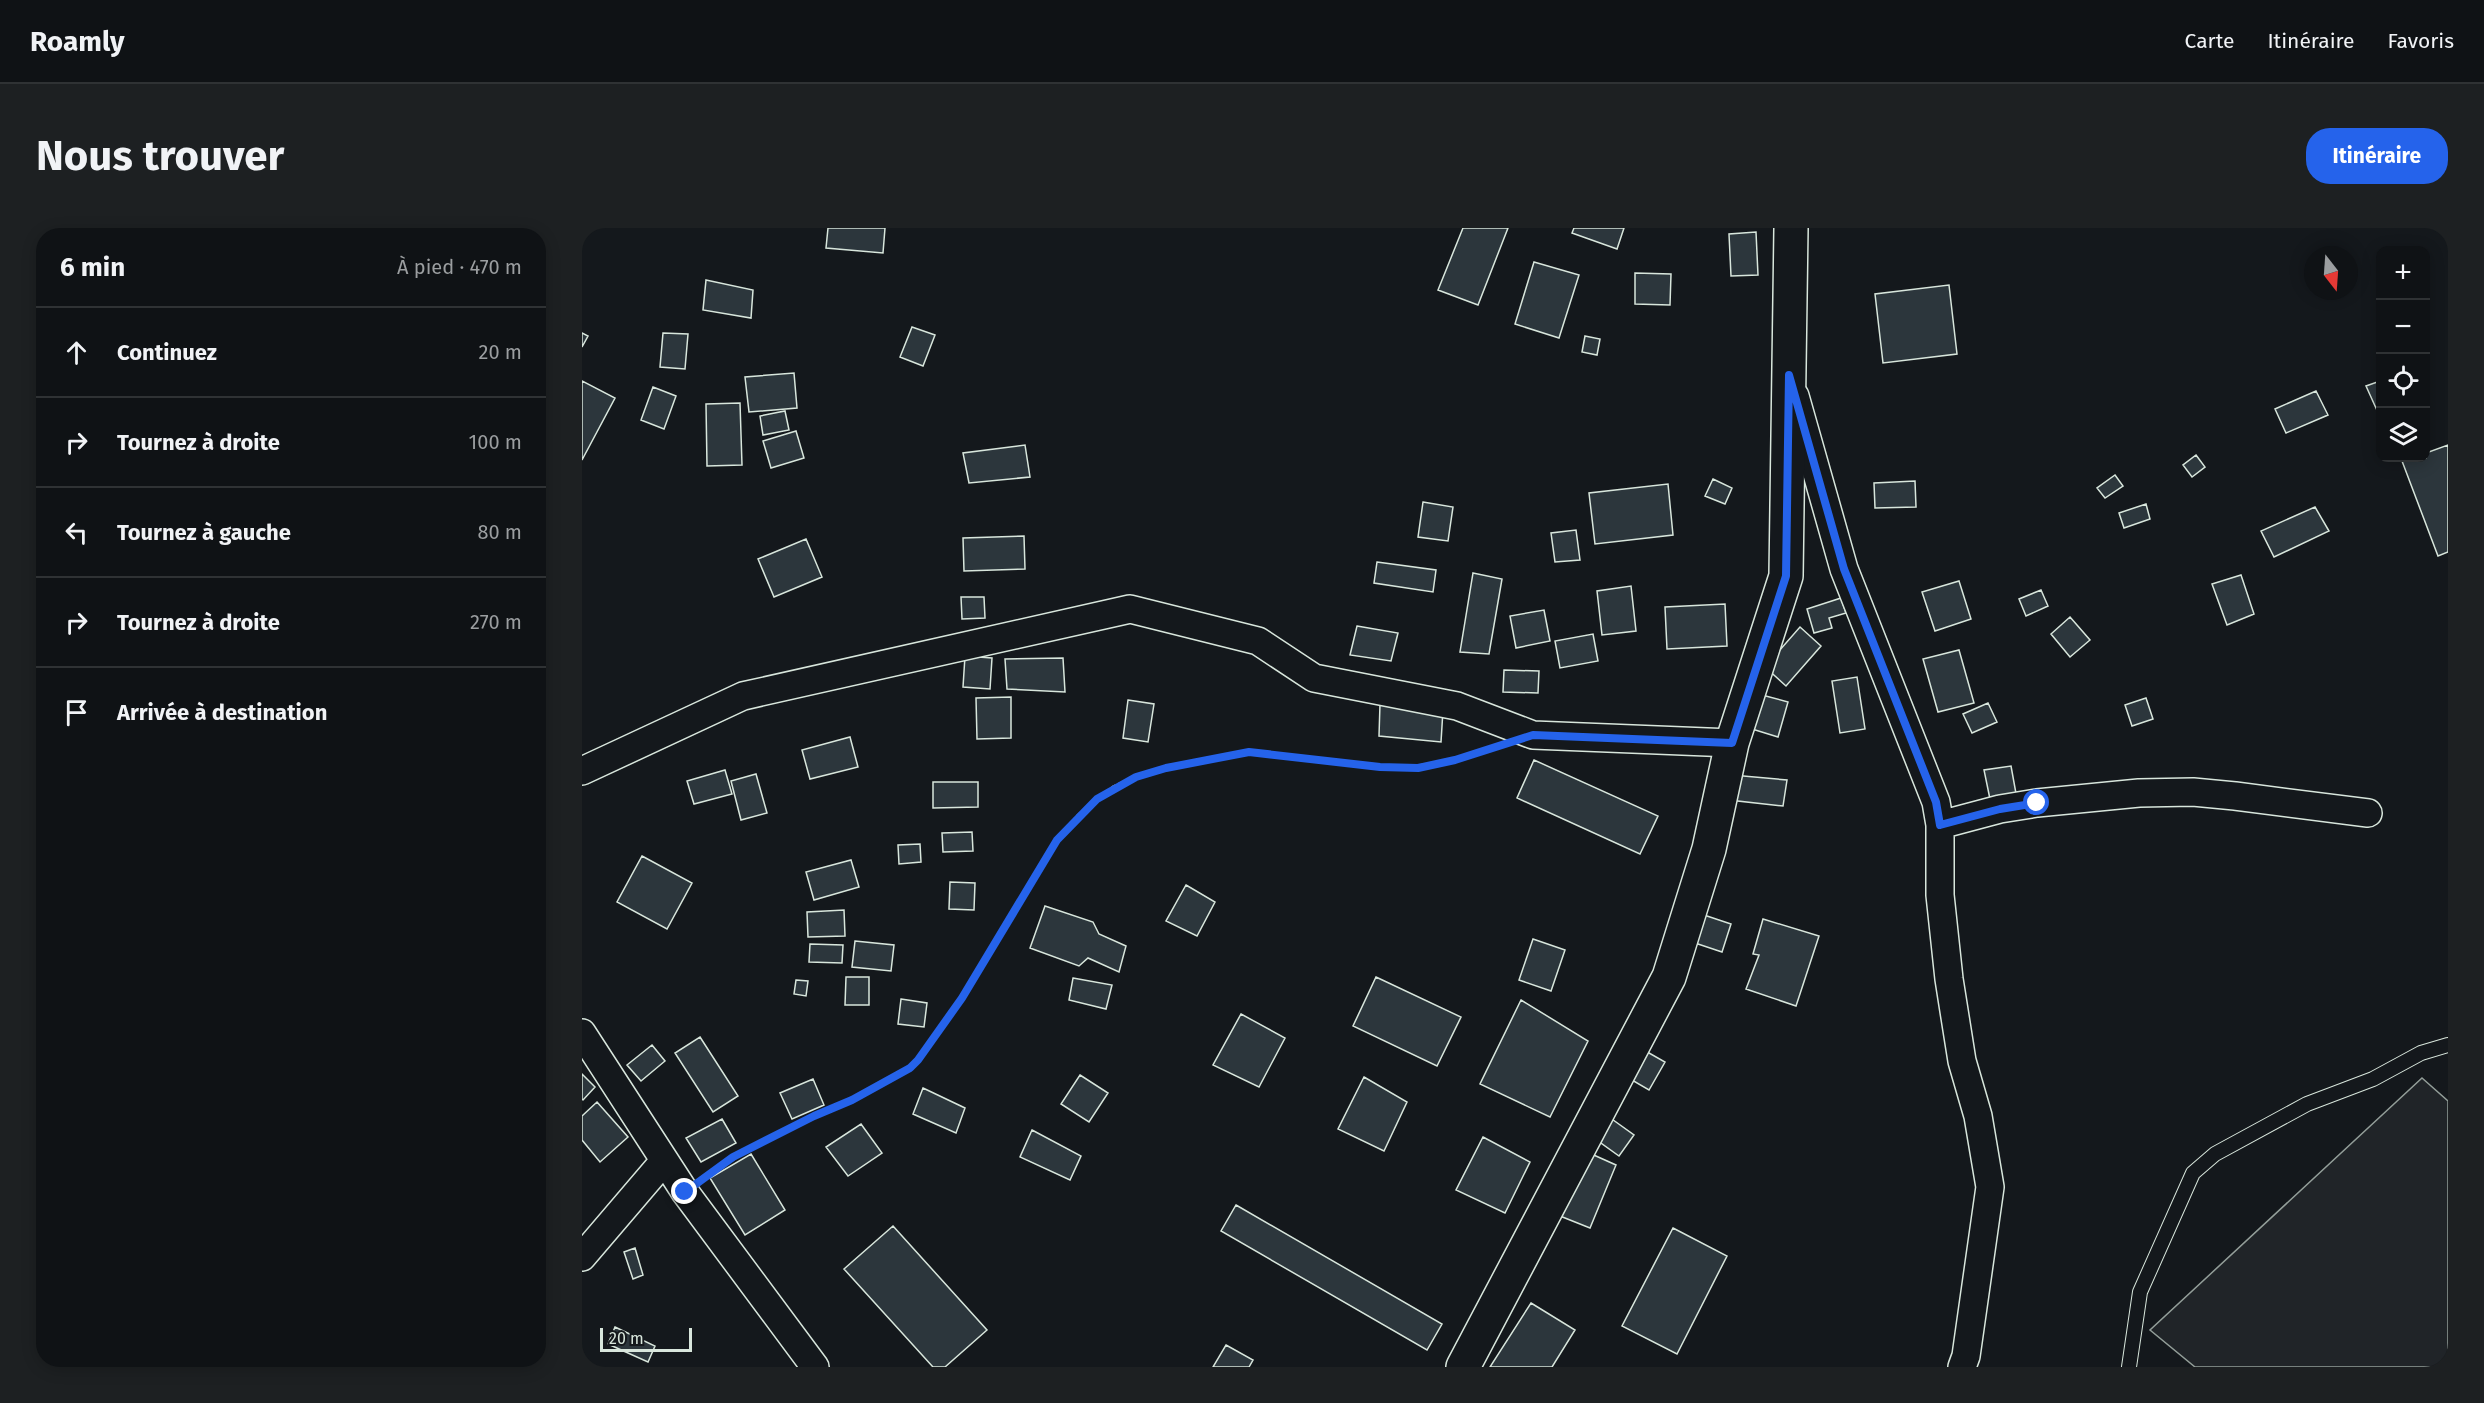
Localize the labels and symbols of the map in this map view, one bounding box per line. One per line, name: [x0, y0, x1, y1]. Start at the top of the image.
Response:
north arrow: [2304, 246, 2358, 300]
route start: [2023, 789, 2049, 815]
route end: [671, 1178, 697, 1204]
scale bar: [600, 1325, 692, 1352]

